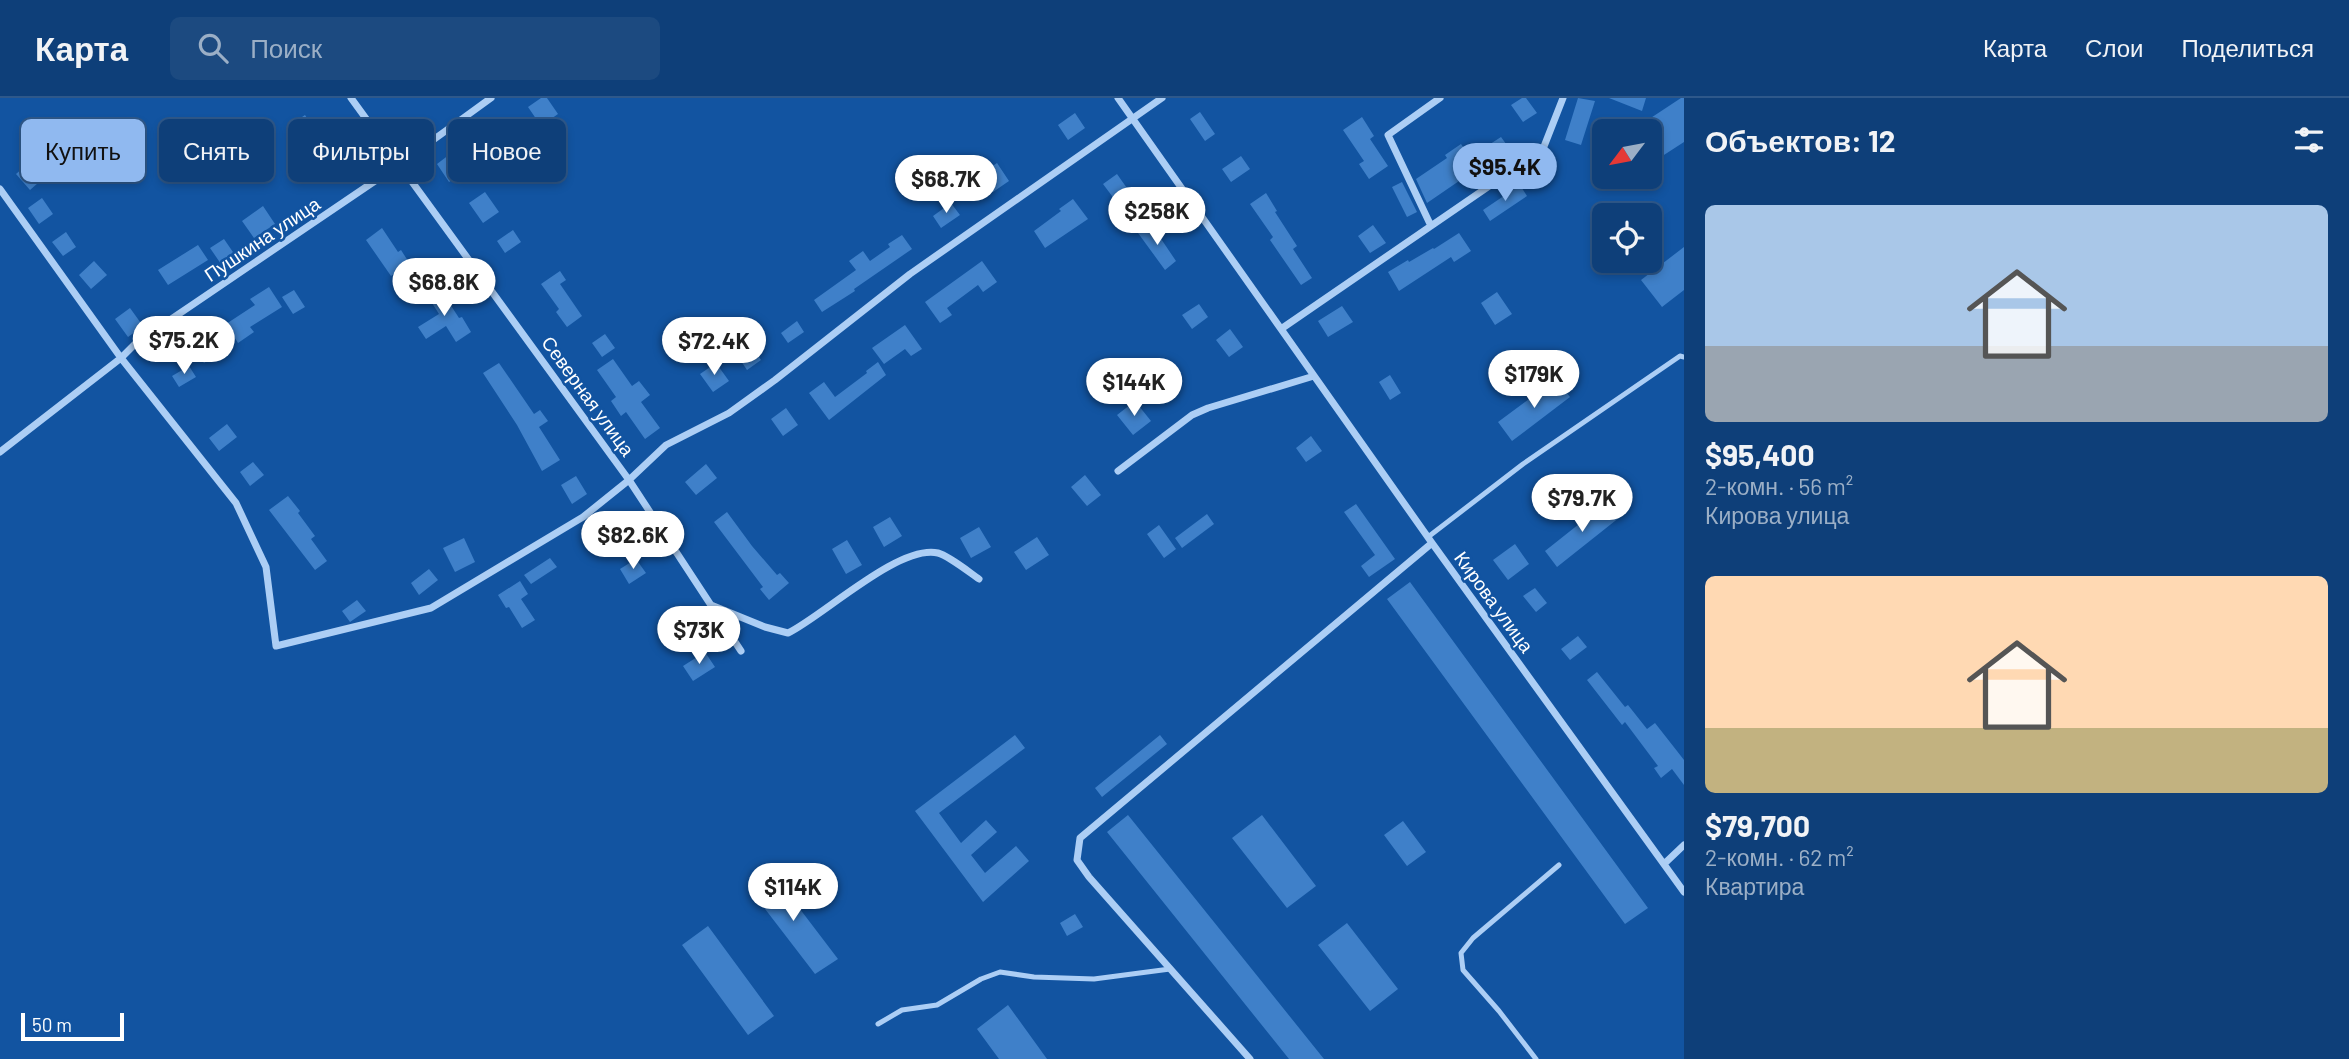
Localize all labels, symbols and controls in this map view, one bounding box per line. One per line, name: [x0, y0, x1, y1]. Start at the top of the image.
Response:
search box: [170, 17, 660, 80]
text: Карта: [35, 28, 128, 68]
icon: search: [194, 29, 232, 67]
text: Поиск: [250, 32, 322, 63]
text: Карта: [1983, 33, 2047, 62]
text: Слои: [2085, 33, 2143, 62]
text: Поделиться: [2181, 33, 2314, 62]
chip: Купить: [21, 119, 145, 182]
chip: Снять: [159, 119, 274, 182]
chip: Фильтры: [288, 119, 434, 182]
chip: Новое: [448, 119, 566, 182]
north arrow: [1592, 119, 1662, 189]
map controls: [1592, 119, 1662, 273]
icon: filters: [2290, 121, 2328, 159]
text: Объектов: 12: [1705, 122, 1895, 158]
pin: $95.4K: [1448, 144, 1562, 203]
text: $95.4K: [1469, 152, 1541, 180]
pin: $68.7K: [889, 156, 1003, 215]
text: $68.7K: [911, 164, 981, 192]
pin: $258K: [1108, 188, 1206, 247]
street label: Пушкина улица: [200, 191, 324, 286]
text: $258K: [1124, 196, 1190, 224]
button: locate: [1592, 203, 1662, 273]
icon: home: [1954, 251, 2080, 377]
pin: $68.8K: [387, 258, 501, 318]
text: $68.8K: [408, 267, 480, 295]
pin: $75.2K: [127, 316, 241, 376]
pin: $72.4K: [657, 317, 771, 377]
text: $75.2K: [149, 325, 219, 353]
text: $72.4K: [678, 326, 750, 354]
street label: Северная улица: [537, 331, 640, 461]
pin: $179K: [1485, 350, 1583, 410]
pin: $144K: [1085, 358, 1183, 418]
text: $179K: [1504, 359, 1564, 387]
text: $144K: [1102, 367, 1166, 395]
text: $95,400: [1705, 436, 1815, 472]
text: 2-комн. · 56 m²: [1705, 472, 1853, 500]
pin: $79.7K: [1525, 474, 1639, 534]
text: $79.7K: [1548, 483, 1616, 511]
text: Кирова улица: [1705, 501, 1849, 529]
pin: $82.6K: [576, 512, 690, 571]
text: $82.6K: [597, 520, 669, 548]
street label: Кирова улица: [1450, 547, 1539, 657]
pin: $73K: [658, 606, 740, 666]
text: $73K: [673, 615, 725, 643]
icon: home: [1954, 622, 2080, 748]
text: $79,700: [1705, 807, 1810, 843]
text: 2-комн. · 62 m²: [1705, 843, 1854, 871]
pin: $114K: [744, 864, 842, 923]
text: $114K: [764, 872, 822, 900]
text: Квартира: [1705, 872, 1804, 900]
scale bar: [21, 1010, 124, 1042]
text: 50 m: [32, 1013, 72, 1036]

